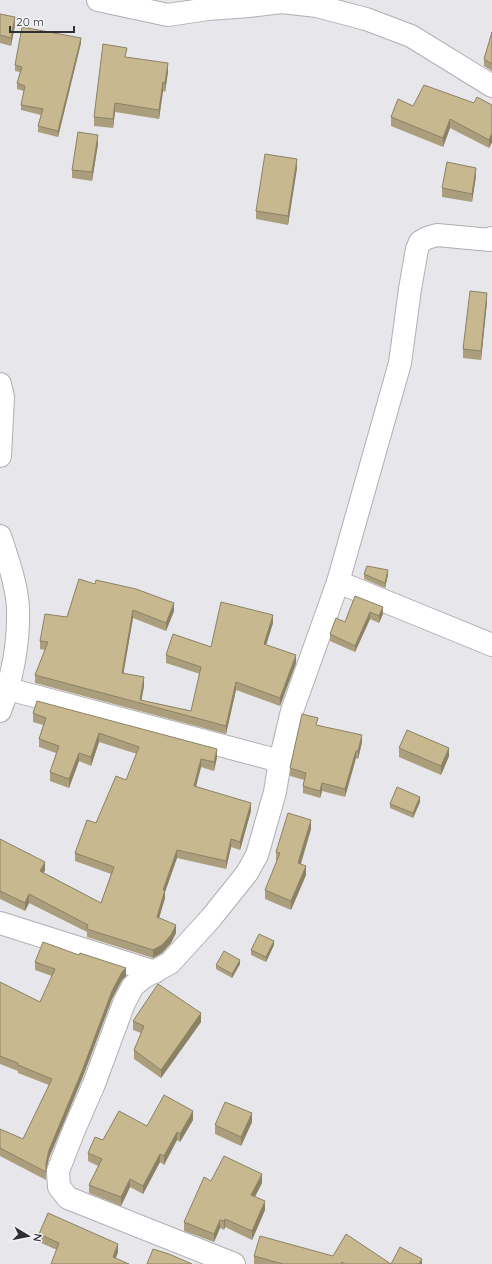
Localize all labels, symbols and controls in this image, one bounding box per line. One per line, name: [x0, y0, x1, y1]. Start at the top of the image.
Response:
scale bar: [10, 8, 74, 34]
text: 20 m: [16, 14, 44, 29]
north arrow: [8, 1216, 48, 1256]
text: N: [30, 1233, 45, 1243]

